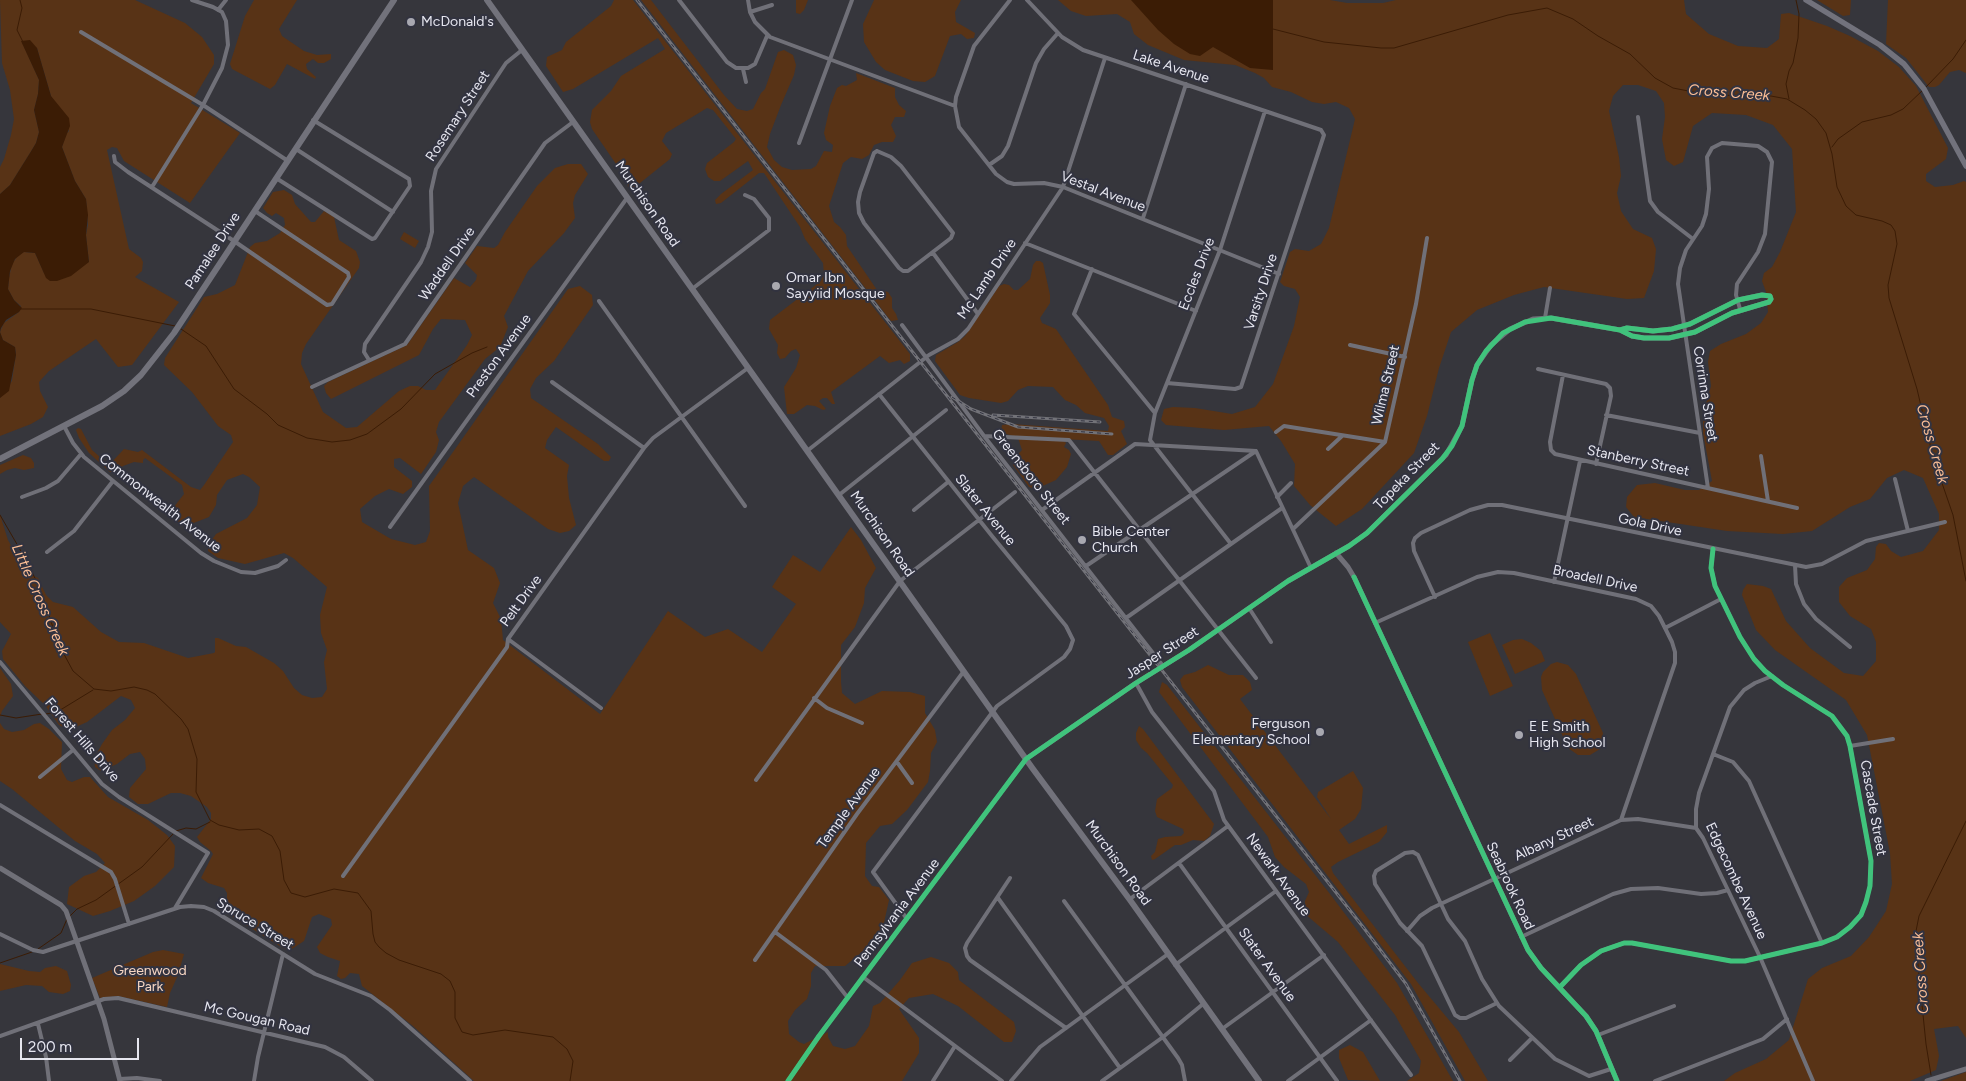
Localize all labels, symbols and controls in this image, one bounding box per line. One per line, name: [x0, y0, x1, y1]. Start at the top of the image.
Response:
place label: McDonald's: [421, 14, 494, 30]
marker: McDonald's: [405, 16, 417, 28]
street label: Lake Avenue: [1131, 47, 1211, 87]
street label: Rosemary Street: [422, 67, 494, 165]
water label: Cross Creek: [1687, 81, 1771, 105]
street label: Murchison Road: [611, 158, 683, 250]
street label: Vestal Avenue: [1058, 168, 1148, 216]
street label: Pamalee Drive: [182, 209, 244, 293]
street label: Waddell Drive: [415, 224, 479, 304]
street label: Eccles Drive: [1175, 235, 1219, 313]
street label: Mc Lamb Drive: [954, 236, 1020, 322]
street label: Varsity Drive: [1241, 252, 1281, 332]
place label: Omar Ibn Sayyiid Mosque: [786, 270, 885, 302]
marker: Omar Ibn Sayyiid Mosque: [770, 280, 782, 292]
street label: Preston Avenue: [463, 311, 535, 401]
street label: Wilma Street: [1369, 343, 1403, 427]
street label: Corrinna Street: [1689, 345, 1721, 443]
water label: Cross Creek: [1912, 402, 1952, 486]
street label: Greensboro Street: [988, 426, 1074, 528]
street label: Topeka Street: [1371, 439, 1443, 513]
street label: Stanberry Street: [1585, 442, 1691, 480]
street label: Commonwealth Avenue: [96, 450, 224, 556]
street label: Slater Avenue: [951, 471, 1019, 549]
street label: Murchison Road: [846, 488, 918, 580]
street label: Gola Drive: [1617, 510, 1683, 540]
place label: Bible Center Church: [1092, 524, 1169, 556]
marker: Bible Center Church: [1076, 534, 1088, 546]
water label: Little Cross Creek: [7, 541, 73, 659]
street label: Broadell Drive: [1551, 562, 1639, 596]
street label: Pelt Drive: [497, 572, 545, 630]
street label: Jasper Street: [1122, 623, 1202, 683]
street label: Forest Hills Drive: [41, 695, 123, 785]
place label: Ferguson Elementary School: [1192, 716, 1310, 749]
place label: E E Smith High School: [1529, 719, 1606, 752]
marker: Ferguson Elementary School: [1314, 726, 1326, 738]
marker: E E Smith High School: [1513, 729, 1525, 741]
street label: Cascade Street: [1856, 759, 1890, 857]
street label: Temple Avenue: [814, 764, 884, 852]
street label: Albany Street: [1512, 813, 1596, 865]
street label: Murchison Road: [1081, 817, 1155, 909]
street label: Edgecombe Avenue: [1702, 820, 1770, 942]
street label: Newark Avenue: [1242, 830, 1314, 920]
street label: Seabrook Road: [1482, 839, 1538, 933]
street label: Pennsylvania Avenue: [851, 855, 943, 971]
street label: Spruce Street: [213, 894, 297, 954]
street label: Slater Avenue: [1235, 925, 1299, 1005]
water label: Cross Creek: [1909, 931, 1933, 1015]
park label: Greenwood Park: [113, 963, 187, 996]
street label: Mc Gougan Road: [202, 999, 312, 1039]
scale bar: [22, 1028, 141, 1060]
text: 200 m: [28, 1038, 72, 1056]

